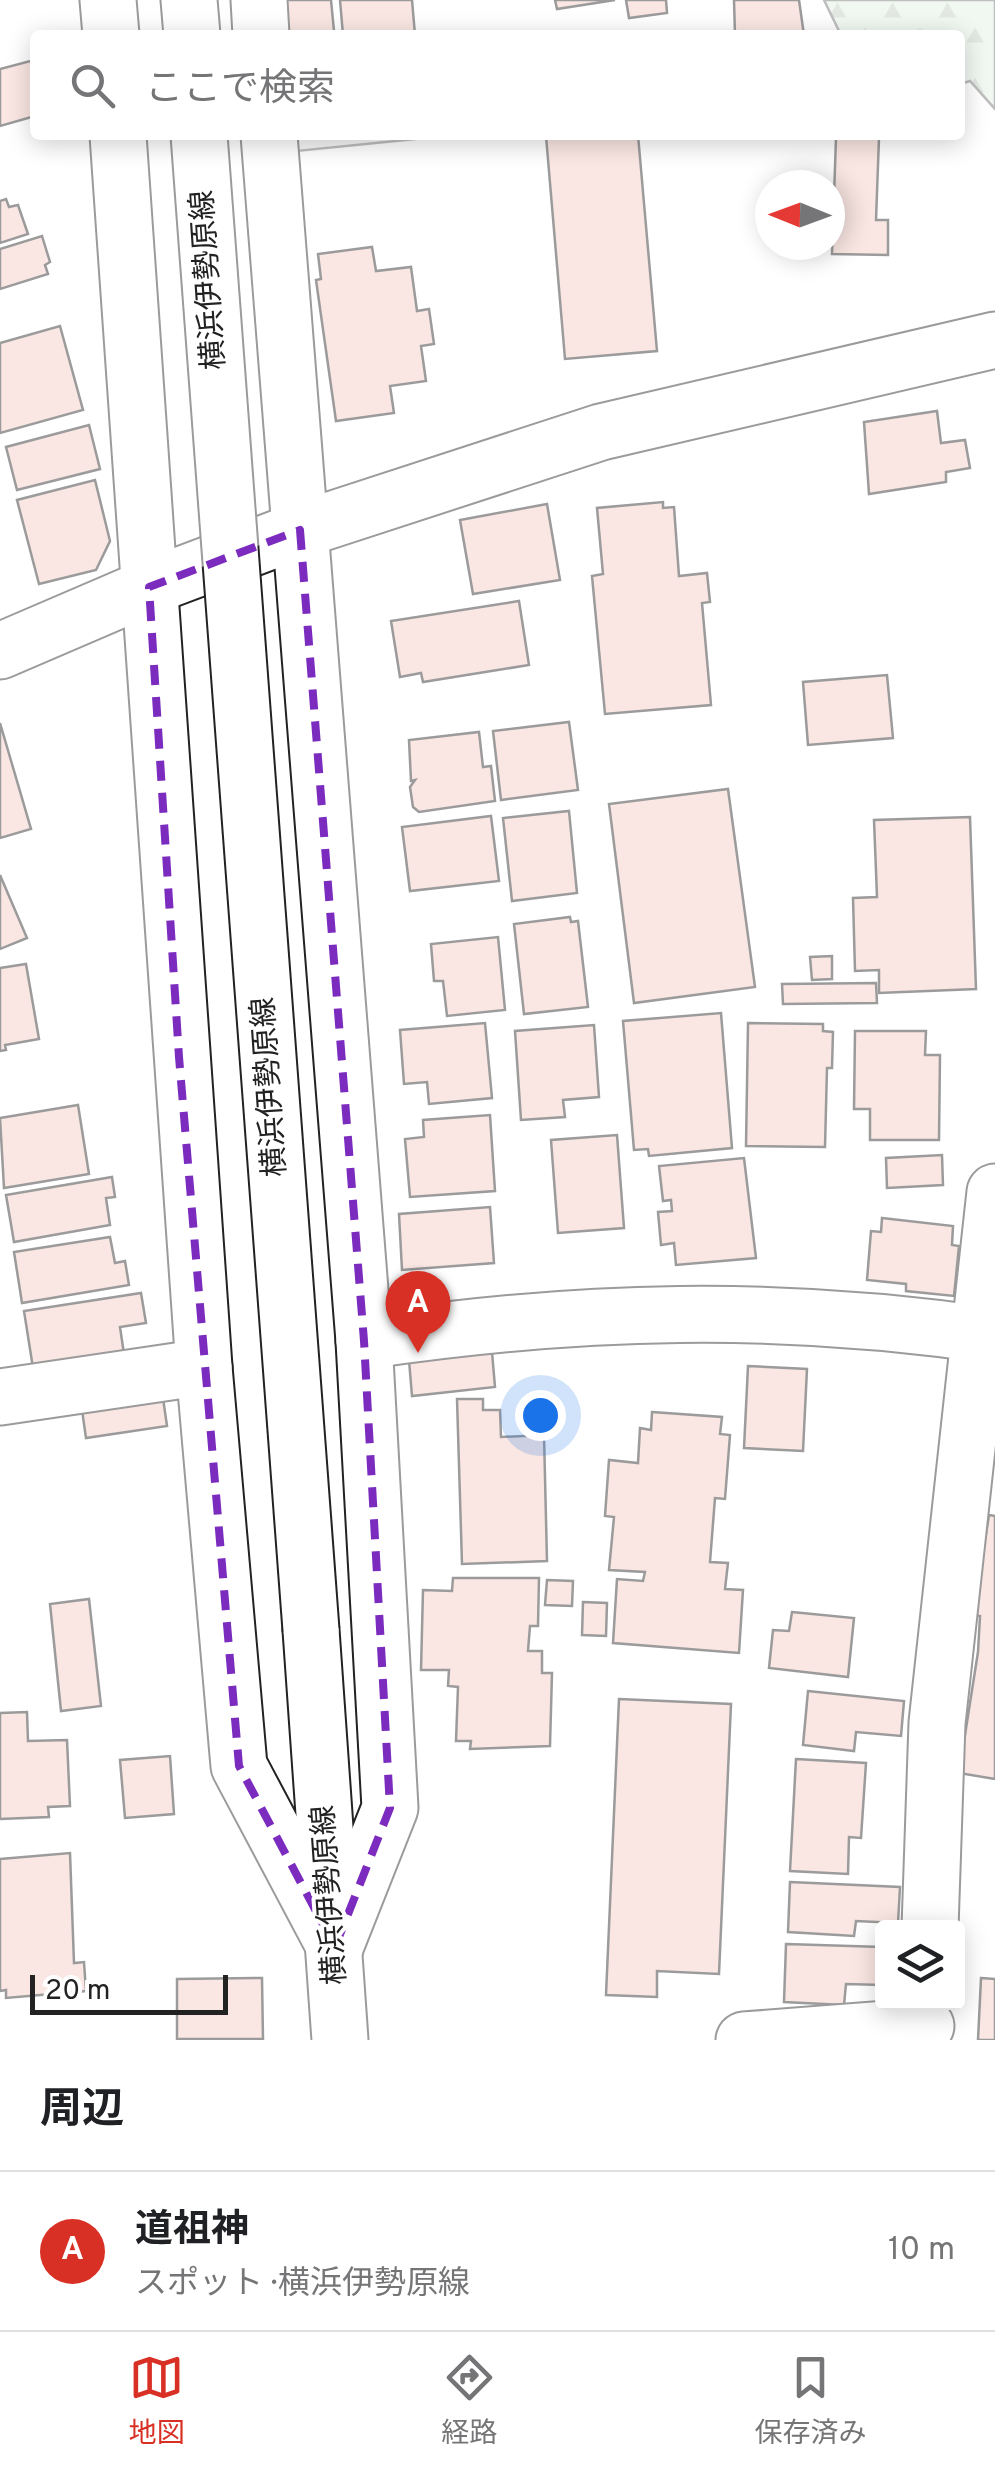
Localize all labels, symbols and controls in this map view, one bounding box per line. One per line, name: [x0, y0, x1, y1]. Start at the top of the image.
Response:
search box: [30, 30, 965, 140]
icon: search: [65, 58, 120, 113]
text: ここで検索: [145, 66, 335, 115]
north arrow: [755, 170, 845, 260]
street label: 横浜伊勢原線: [185, 189, 235, 371]
street label: 横浜伊勢原線: [246, 996, 296, 1178]
pin: A: [386, 1270, 450, 1353]
your location: [515, 1390, 566, 1441]
street label: 横浜伊勢原線: [306, 1804, 356, 1986]
map controls: [875, 1920, 965, 2010]
button: layers: [875, 1920, 965, 2010]
scale bar: [30, 1970, 228, 2014]
text: 20 m: [45, 1974, 110, 2010]
text: 周辺: [40, 2085, 124, 2138]
text: 道祖神: [135, 2207, 249, 2256]
text: A: [61, 2231, 84, 2271]
text: 10 m: [888, 2231, 955, 2271]
text: スポット · 横浜伊勢原線: [135, 2265, 470, 2305]
tab: 地図: [128, 2350, 185, 2453]
tab: 経路: [441, 2350, 498, 2453]
tab: 保存済み: [754, 2350, 867, 2453]

